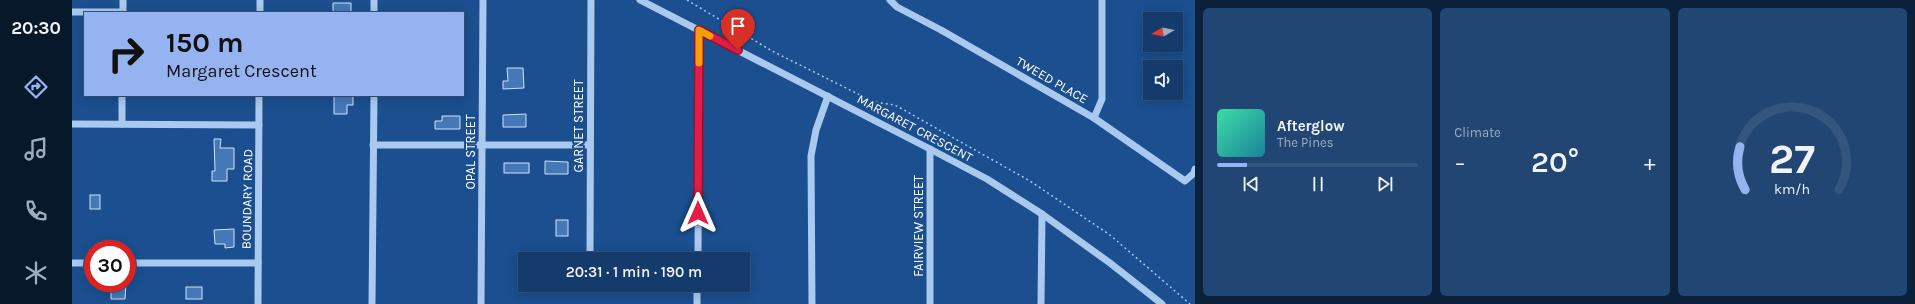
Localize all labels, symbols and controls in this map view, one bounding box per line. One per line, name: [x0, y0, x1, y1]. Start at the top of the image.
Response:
pin: [721, 9, 755, 50]
north arrow: [1143, 12, 1183, 52]
map controls: [1143, 12, 1183, 100]
icon: arrive: [727, 15, 749, 37]
text: 20:30: [11, 17, 61, 39]
text: 150 m: [166, 26, 244, 59]
icon: right: [100, 28, 152, 80]
street label: TWEED PLACE: [1013, 53, 1091, 107]
text: Margaret Crescent: [166, 60, 317, 82]
button: sound: [1143, 60, 1183, 100]
icon: directions: [22, 73, 50, 101]
street label: GARNET STREET: [571, 79, 586, 173]
street label: MARGARET CRESCENT: [855, 91, 976, 165]
street label: OPAL STREET: [463, 114, 478, 190]
text: Afterglow: [1277, 117, 1345, 135]
text: Climate: [1454, 125, 1501, 140]
icon: music: [22, 135, 50, 163]
text: The Pines: [1277, 135, 1334, 150]
text: 27: [1769, 135, 1815, 183]
text: 20°: [1531, 144, 1579, 180]
street label: BOUNDARY ROAD: [239, 149, 255, 249]
text: −: [1454, 150, 1466, 176]
text: +: [1644, 150, 1656, 176]
icon: previous: [1240, 173, 1262, 195]
icon: pause: [1307, 173, 1329, 195]
icon: next: [1374, 173, 1396, 195]
street label: FAIRVIEW STREET: [911, 175, 926, 277]
text: km/h: [1774, 181, 1810, 198]
position arrow: [677, 192, 719, 234]
icon: phone: [22, 197, 50, 225]
speed limit sign: 30: [84, 240, 136, 292]
icon: climate: [22, 259, 50, 287]
text: 20:31 · 1 min · 190 m: [566, 263, 702, 281]

